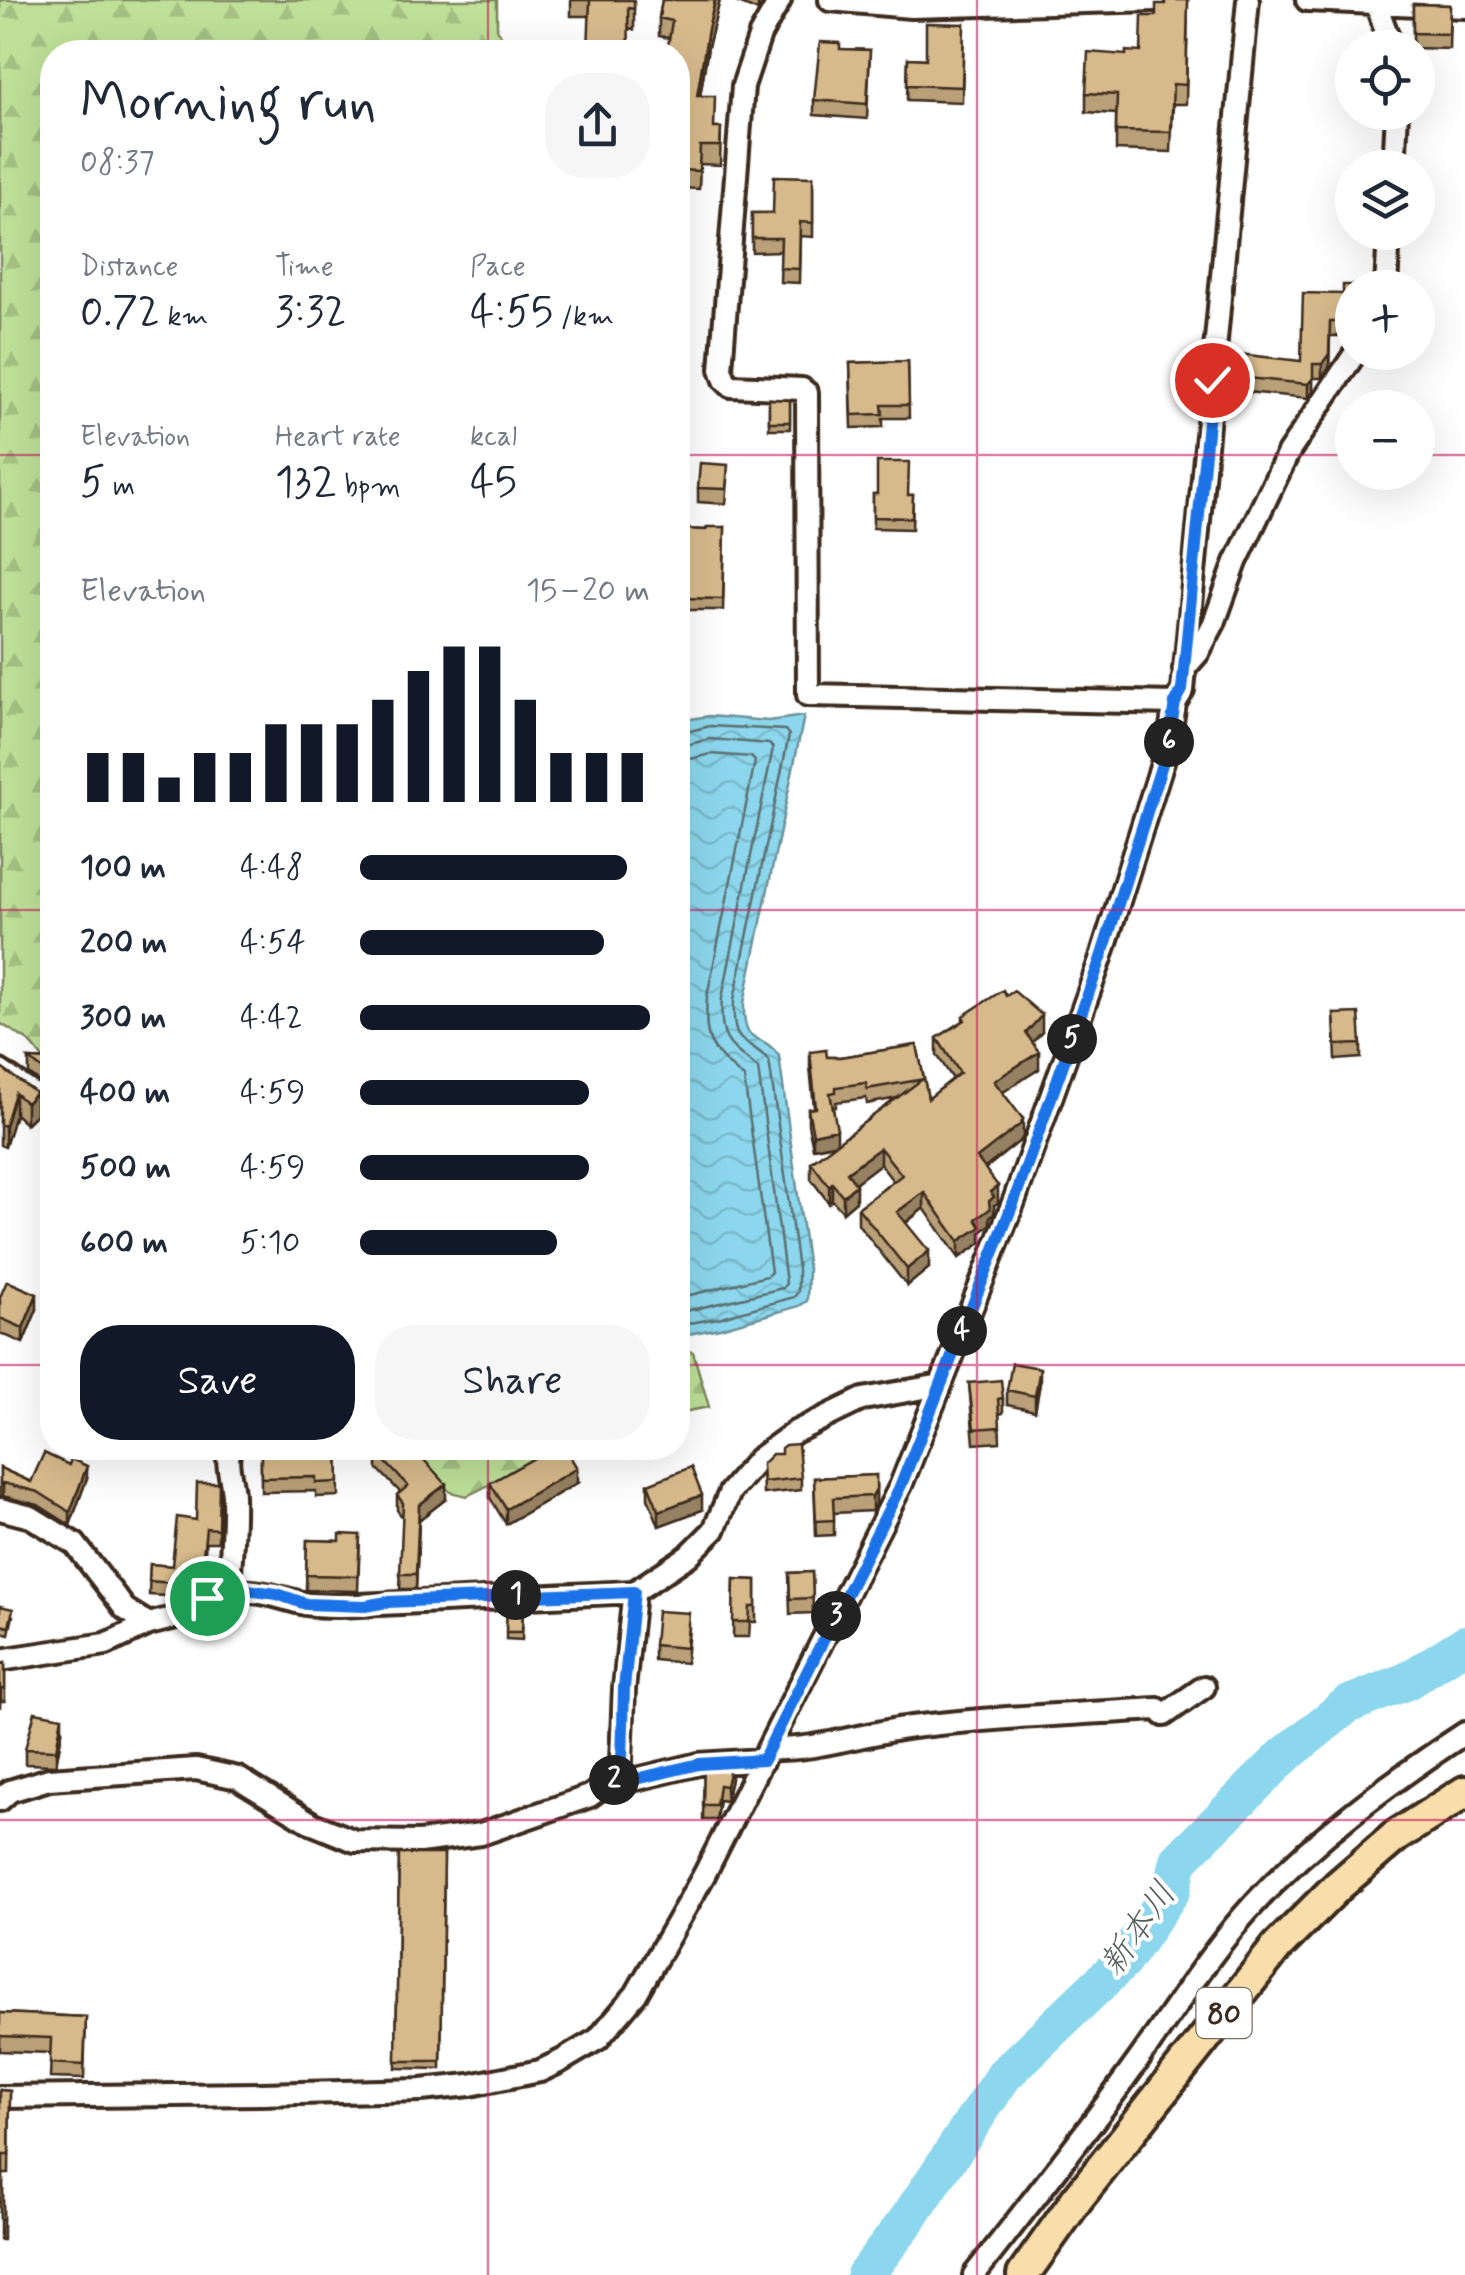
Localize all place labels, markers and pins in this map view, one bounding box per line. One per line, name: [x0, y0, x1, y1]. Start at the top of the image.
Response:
pin: [1170, 338, 1255, 423]
pin: 6: [1144, 717, 1194, 767]
pin: 5: [1047, 1014, 1097, 1064]
pin: 4: [937, 1306, 987, 1356]
pin: [165, 1556, 250, 1641]
pin: 1: [491, 1570, 541, 1620]
pin: 3: [811, 1591, 861, 1641]
pin: 2: [589, 1755, 639, 1805]

